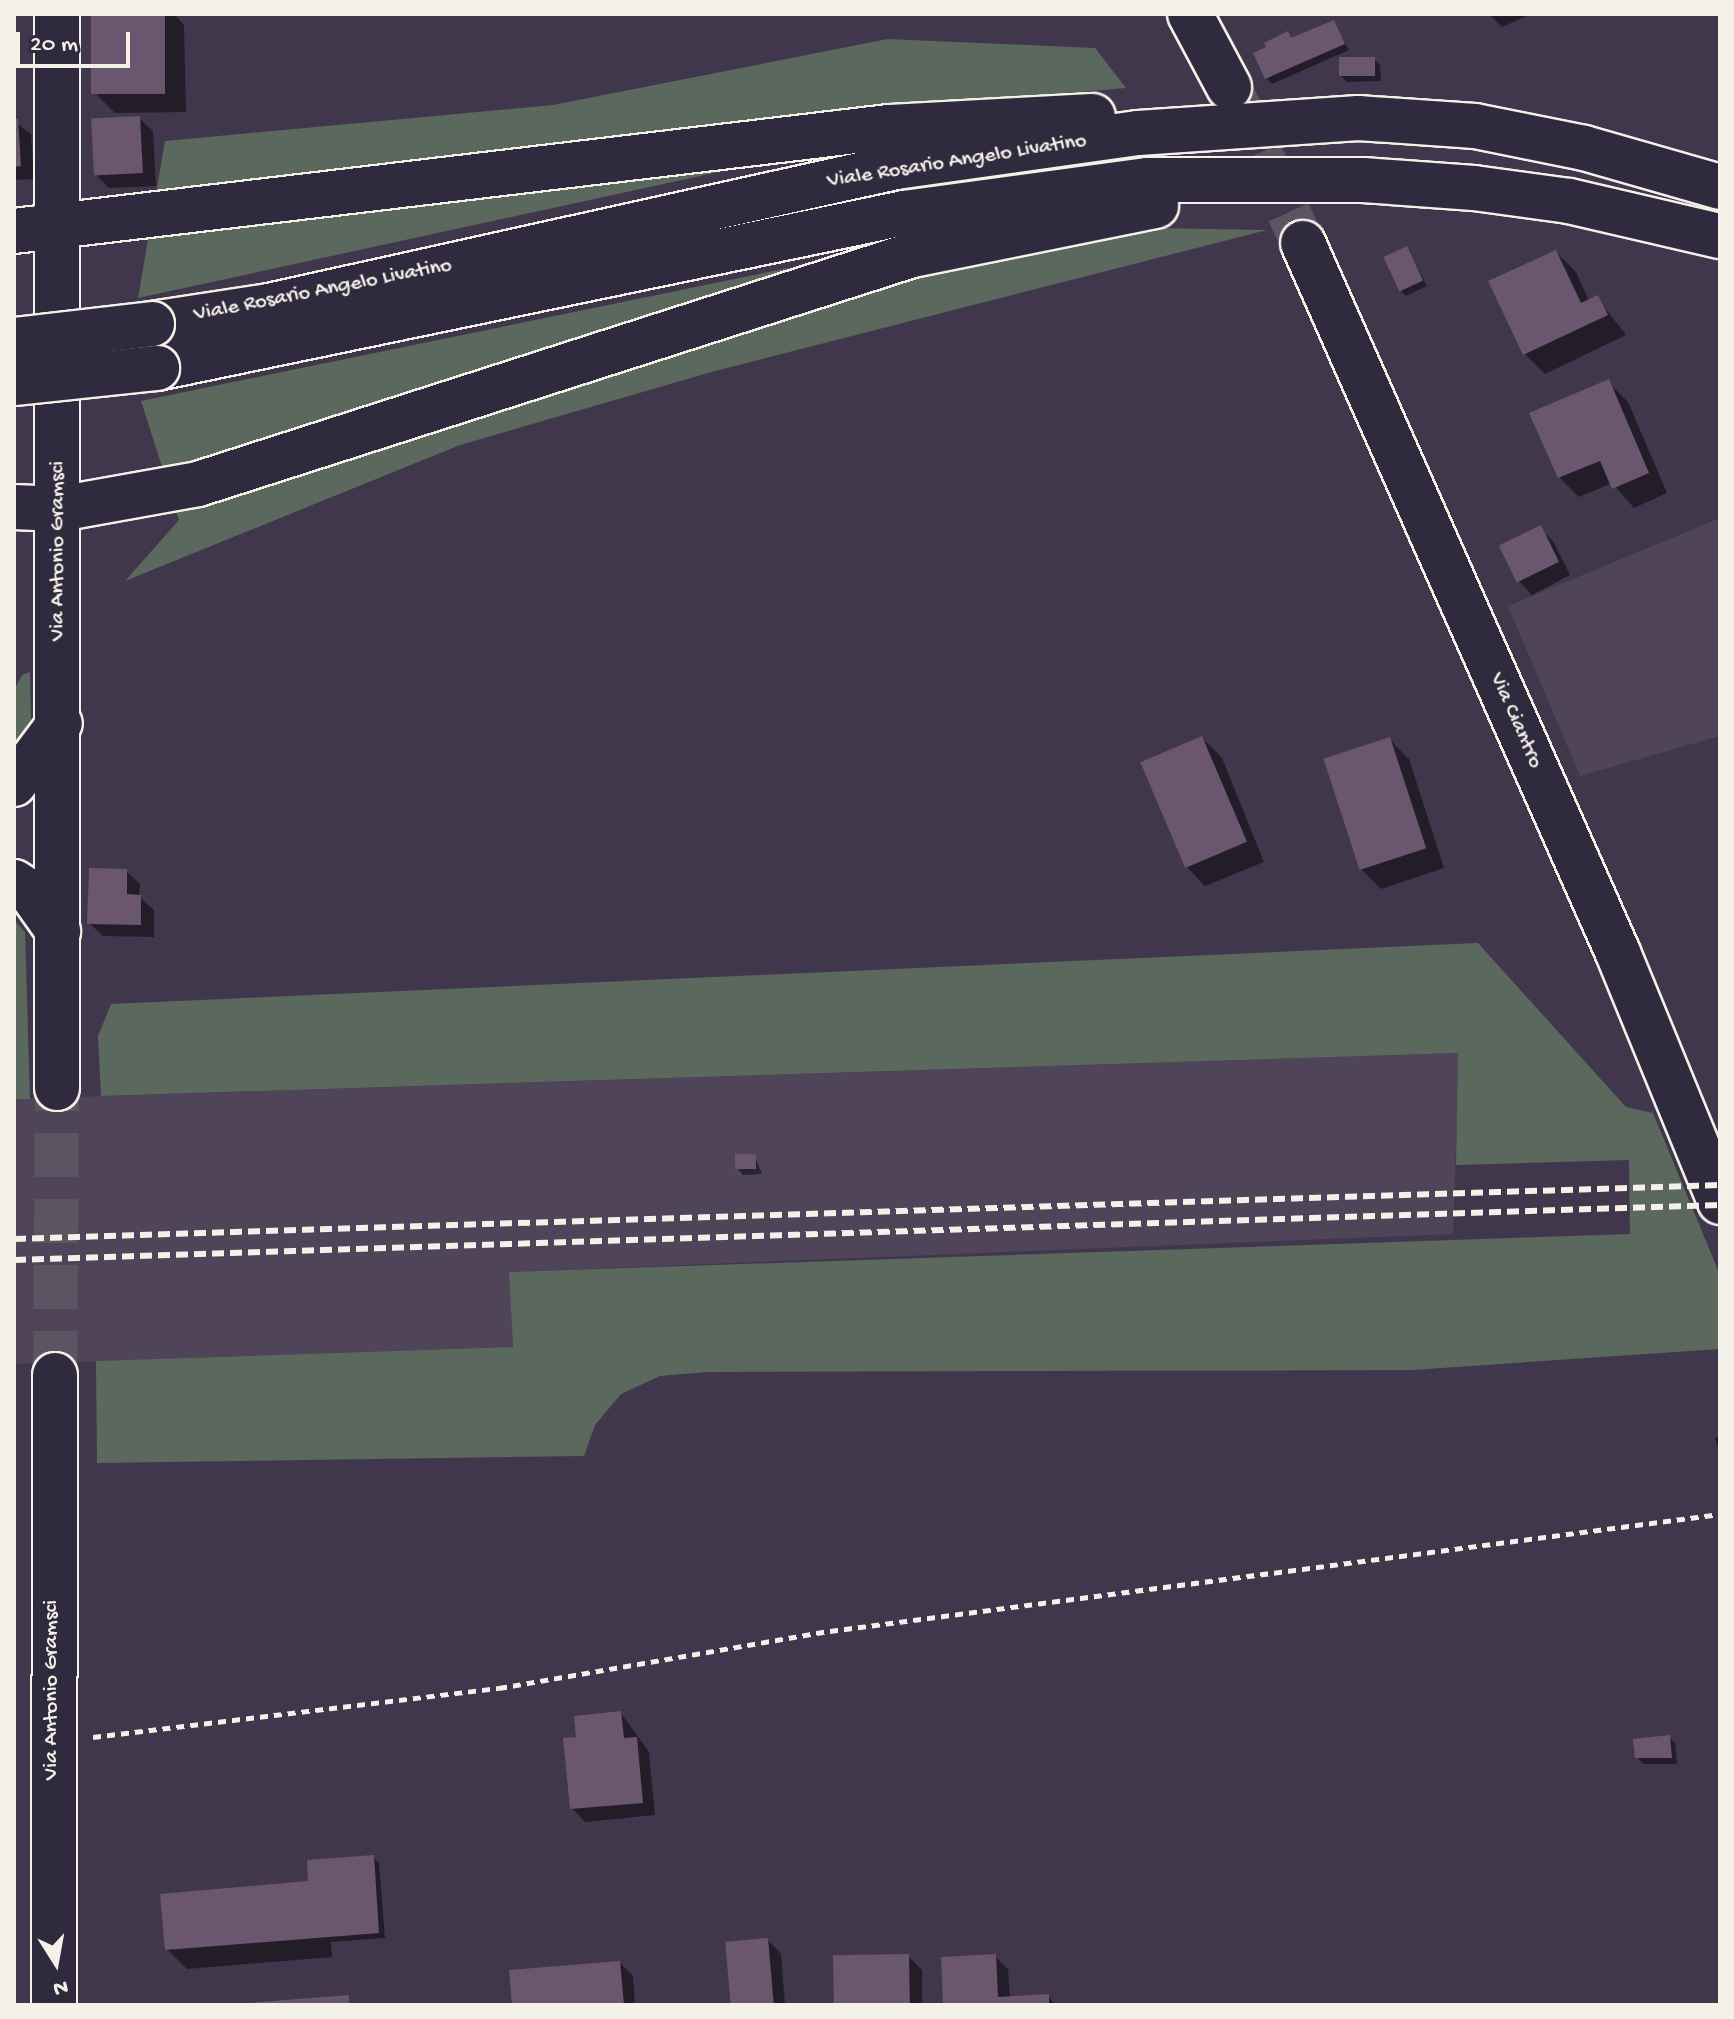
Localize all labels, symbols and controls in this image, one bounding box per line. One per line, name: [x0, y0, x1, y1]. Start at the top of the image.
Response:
scale bar: [20, 16, 134, 66]
text: 20 m: [30, 31, 78, 60]
street label: Viale Rosario Angelo Livatino: [825, 128, 1089, 196]
street label: Viale Rosario Angelo Livatino: [192, 253, 454, 329]
street label: Via Antonio Gramsci: [46, 461, 72, 641]
street label: Via Ciantro: [1482, 669, 1548, 773]
street label: Via Antonio Gramsci: [40, 1600, 66, 1780]
north arrow: [16, 1923, 96, 2003]
text: N: [51, 1972, 70, 2001]

